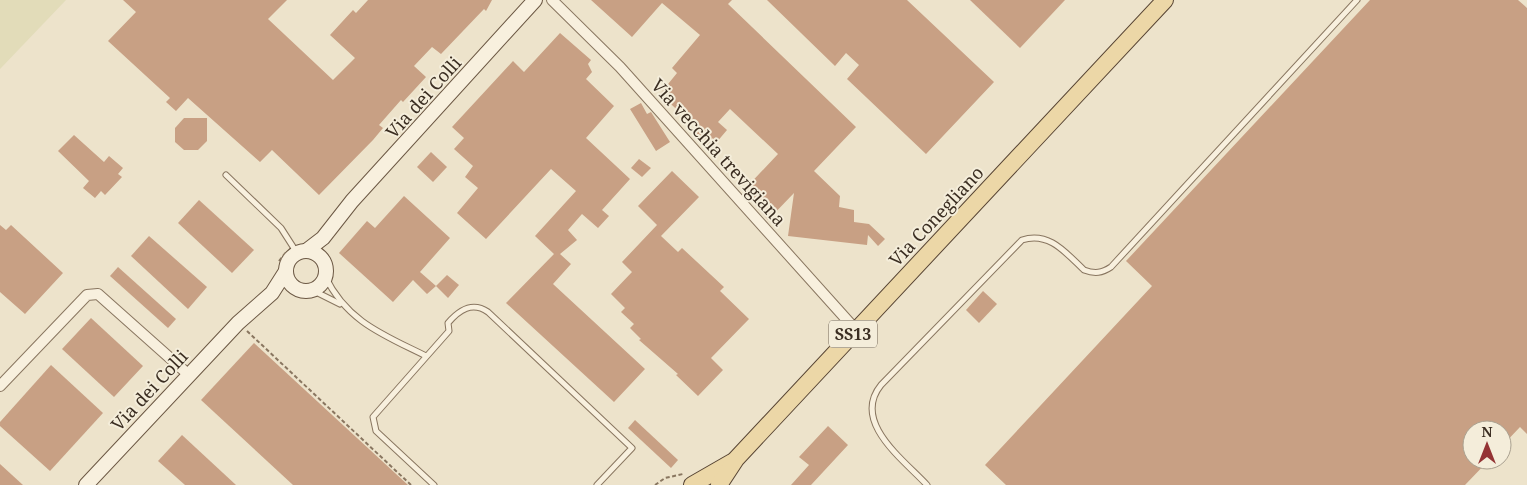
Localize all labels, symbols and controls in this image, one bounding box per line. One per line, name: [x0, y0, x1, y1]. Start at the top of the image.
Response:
street label: Via dei Colli: [380, 51, 466, 143]
street label: Via vecchia trevigiana: [646, 73, 792, 231]
street label: Via Conegliano: [883, 161, 989, 271]
road number: SS13: [829, 320, 877, 348]
street label: Via dei Colli: [105, 344, 193, 436]
north arrow: [1462, 420, 1512, 470]
text: N: [1481, 422, 1493, 441]

